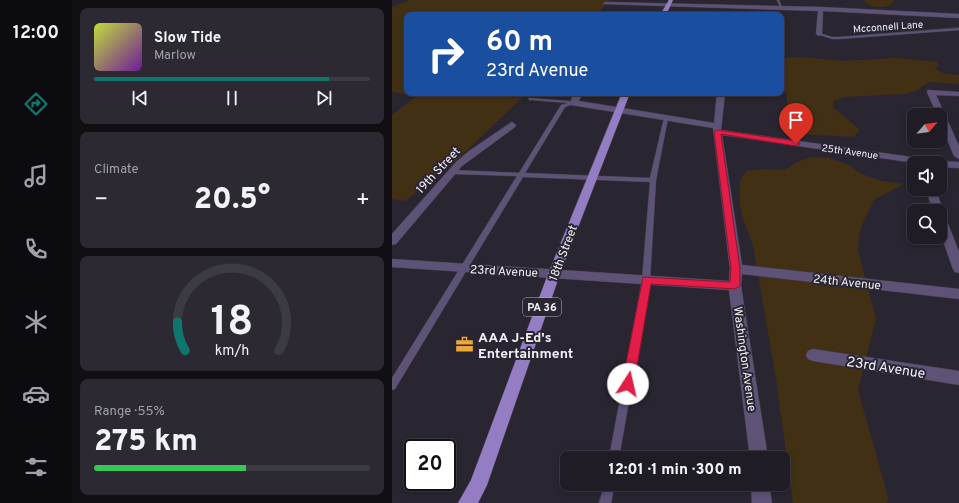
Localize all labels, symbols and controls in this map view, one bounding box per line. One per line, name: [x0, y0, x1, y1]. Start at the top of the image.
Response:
street label: Mcconnell Lane: [853, 19, 924, 36]
text: 12:00: [13, 22, 59, 45]
text: 60 m: [486, 25, 553, 61]
icon: right: [420, 28, 472, 80]
text: Slow Tide: [154, 29, 221, 48]
text: Marlow: [154, 48, 196, 64]
text: 23rd Avenue: [486, 60, 588, 83]
icon: previous: [129, 87, 151, 109]
icon: pause: [221, 87, 243, 109]
icon: next: [313, 87, 335, 109]
icon: directions: [22, 90, 50, 118]
pin: [779, 103, 813, 144]
north arrow: [907, 108, 947, 148]
map controls: [907, 108, 947, 244]
icon: arrive: [785, 109, 807, 131]
street label: 25th Avenue: [821, 142, 879, 163]
street label: 19th Street: [413, 144, 465, 198]
button: sound: [907, 156, 947, 196]
icon: music: [22, 162, 50, 190]
text: Climate: [94, 162, 139, 178]
text: 20.5°: [194, 182, 270, 219]
text: −: [94, 187, 108, 214]
text: +: [356, 187, 370, 214]
button: search: [907, 204, 947, 244]
street label: 18th Street: [546, 223, 582, 284]
icon: phone: [22, 235, 50, 263]
street label: 23rd Avenue: [469, 262, 538, 282]
street label: 24th Avenue: [812, 271, 882, 295]
text: 18: [211, 297, 253, 350]
road number: PA 36: [523, 298, 561, 316]
street label: Washington Avenue: [729, 306, 759, 412]
icon: climate: [22, 308, 50, 336]
place label: AAA J-Ed's Entertainment: [478, 330, 573, 363]
office icon: AAA J-Ed's Entertainment: [455, 335, 475, 355]
text: km/h: [215, 342, 249, 360]
street label: 23rd Avenue: [845, 354, 926, 383]
position arrow: [607, 363, 649, 405]
icon: car: [22, 380, 50, 408]
text: Range · 55%: [94, 404, 165, 420]
text: 275 km: [94, 424, 198, 461]
speed limit sign: 20: [404, 439, 456, 491]
icon: filters: [22, 453, 50, 481]
text: 12:01 · 1 min · 300 m: [609, 461, 741, 480]

